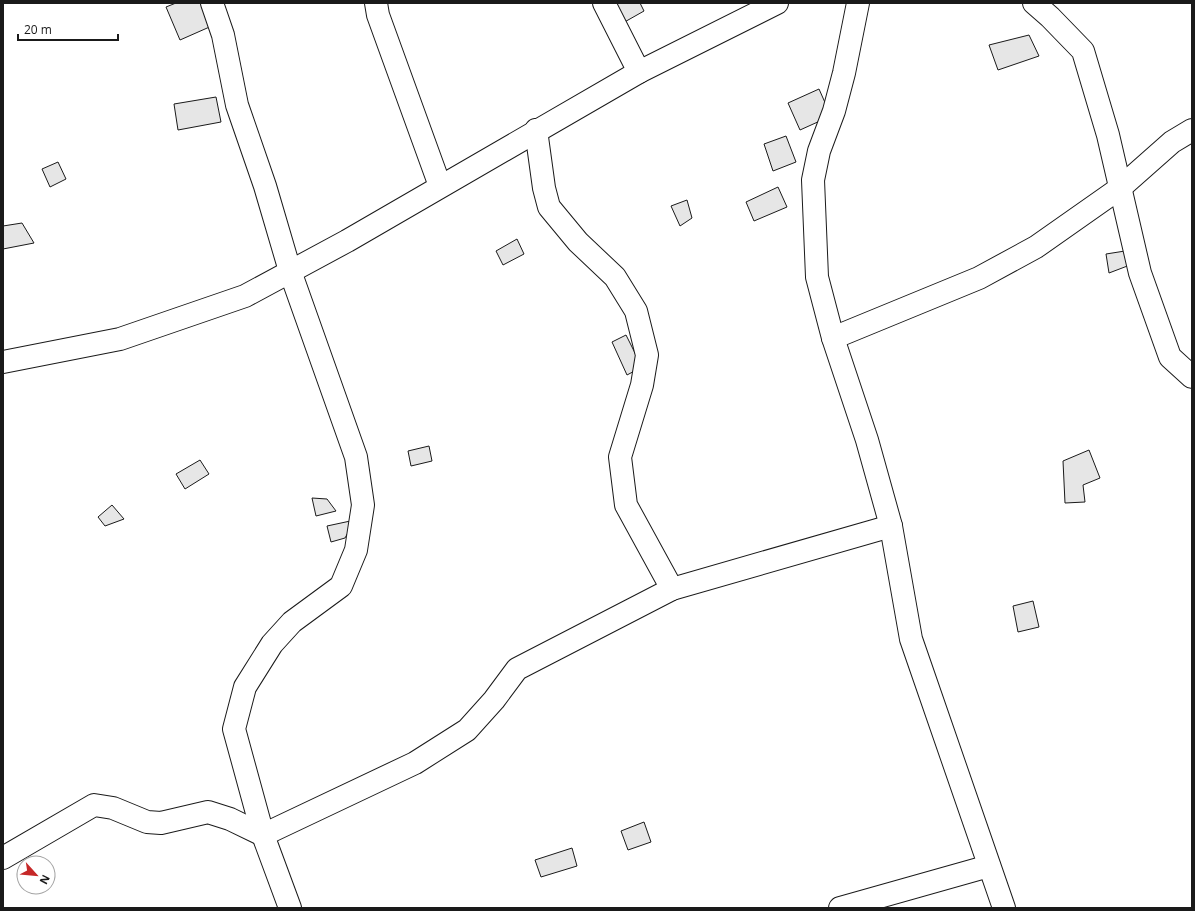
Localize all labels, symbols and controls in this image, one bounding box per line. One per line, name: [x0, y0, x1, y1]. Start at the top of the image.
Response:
scale bar: [18, 16, 118, 42]
text: 20 m: [24, 21, 52, 38]
north arrow: [16, 855, 56, 895]
text: N: [37, 872, 54, 887]

